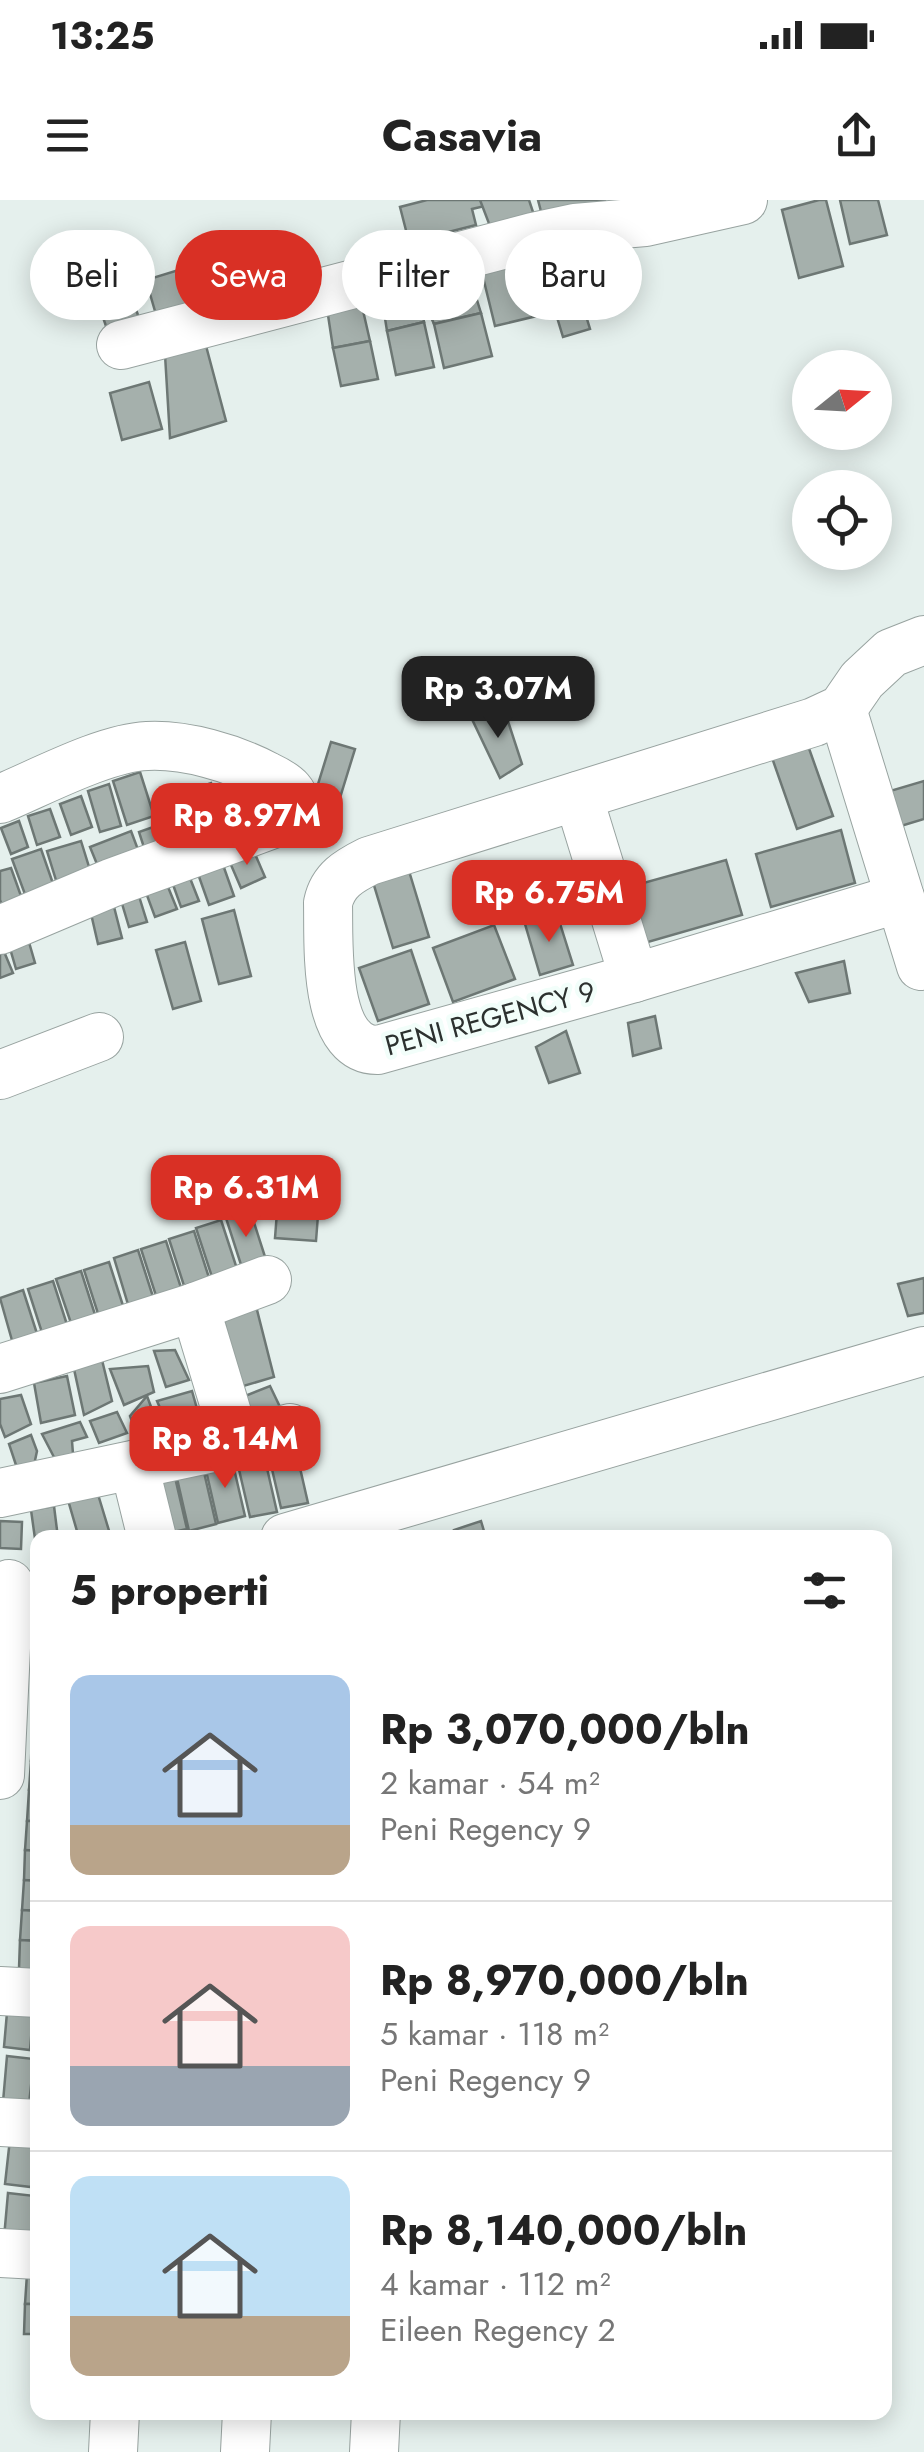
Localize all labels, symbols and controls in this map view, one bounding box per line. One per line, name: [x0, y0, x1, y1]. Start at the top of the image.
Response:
text: 13:25: [50, 8, 155, 63]
text: Casavia: [382, 103, 542, 168]
icon: menu: [40, 108, 95, 163]
icon: share: [829, 108, 884, 163]
chip: Beli: [30, 230, 155, 320]
chip: Sewa: [175, 230, 322, 320]
chip: Filter: [342, 230, 485, 320]
chip: Baru: [505, 230, 642, 320]
north arrow: [792, 350, 892, 450]
map controls: [792, 350, 892, 570]
button: locate: [792, 470, 892, 570]
pin: Rp 3.07M: [395, 656, 601, 741]
text: Rp 3.07M: [424, 665, 572, 711]
pin: Rp 8.97M: [144, 783, 350, 868]
text: Rp 8.97M: [173, 792, 321, 838]
pin: Rp 6.75M: [446, 860, 652, 945]
text: Rp 6.75M: [474, 869, 624, 915]
street label: PENI REGENCY 9: [380, 971, 600, 1066]
pin: Rp 6.31M: [143, 1155, 349, 1240]
text: Rp 6.31M: [173, 1164, 319, 1210]
pin: Rp 8.14M: [122, 1406, 328, 1491]
text: Rp 8.14M: [151, 1415, 299, 1461]
text: 5 properti: [70, 1560, 269, 1621]
icon: filters: [797, 1563, 852, 1618]
text: Rp 3,070,000/bln: [380, 1699, 750, 1760]
icon: home: [150, 1715, 270, 1835]
text: 2 kamar · 54 m²: [380, 1760, 600, 1806]
text: Peni Regency 9: [380, 1806, 591, 1852]
text: Rp 8,970,000/bln: [380, 1950, 749, 2011]
icon: home: [150, 1966, 270, 2086]
text: 5 kamar · 118 m²: [380, 2011, 609, 2057]
text: Peni Regency 9: [380, 2057, 591, 2103]
text: Rp 8,140,000/bln: [380, 2200, 747, 2261]
icon: home: [150, 2216, 270, 2336]
text: 4 kamar · 112 m²: [380, 2261, 611, 2307]
text: Eileen Regency 2: [380, 2307, 616, 2353]

